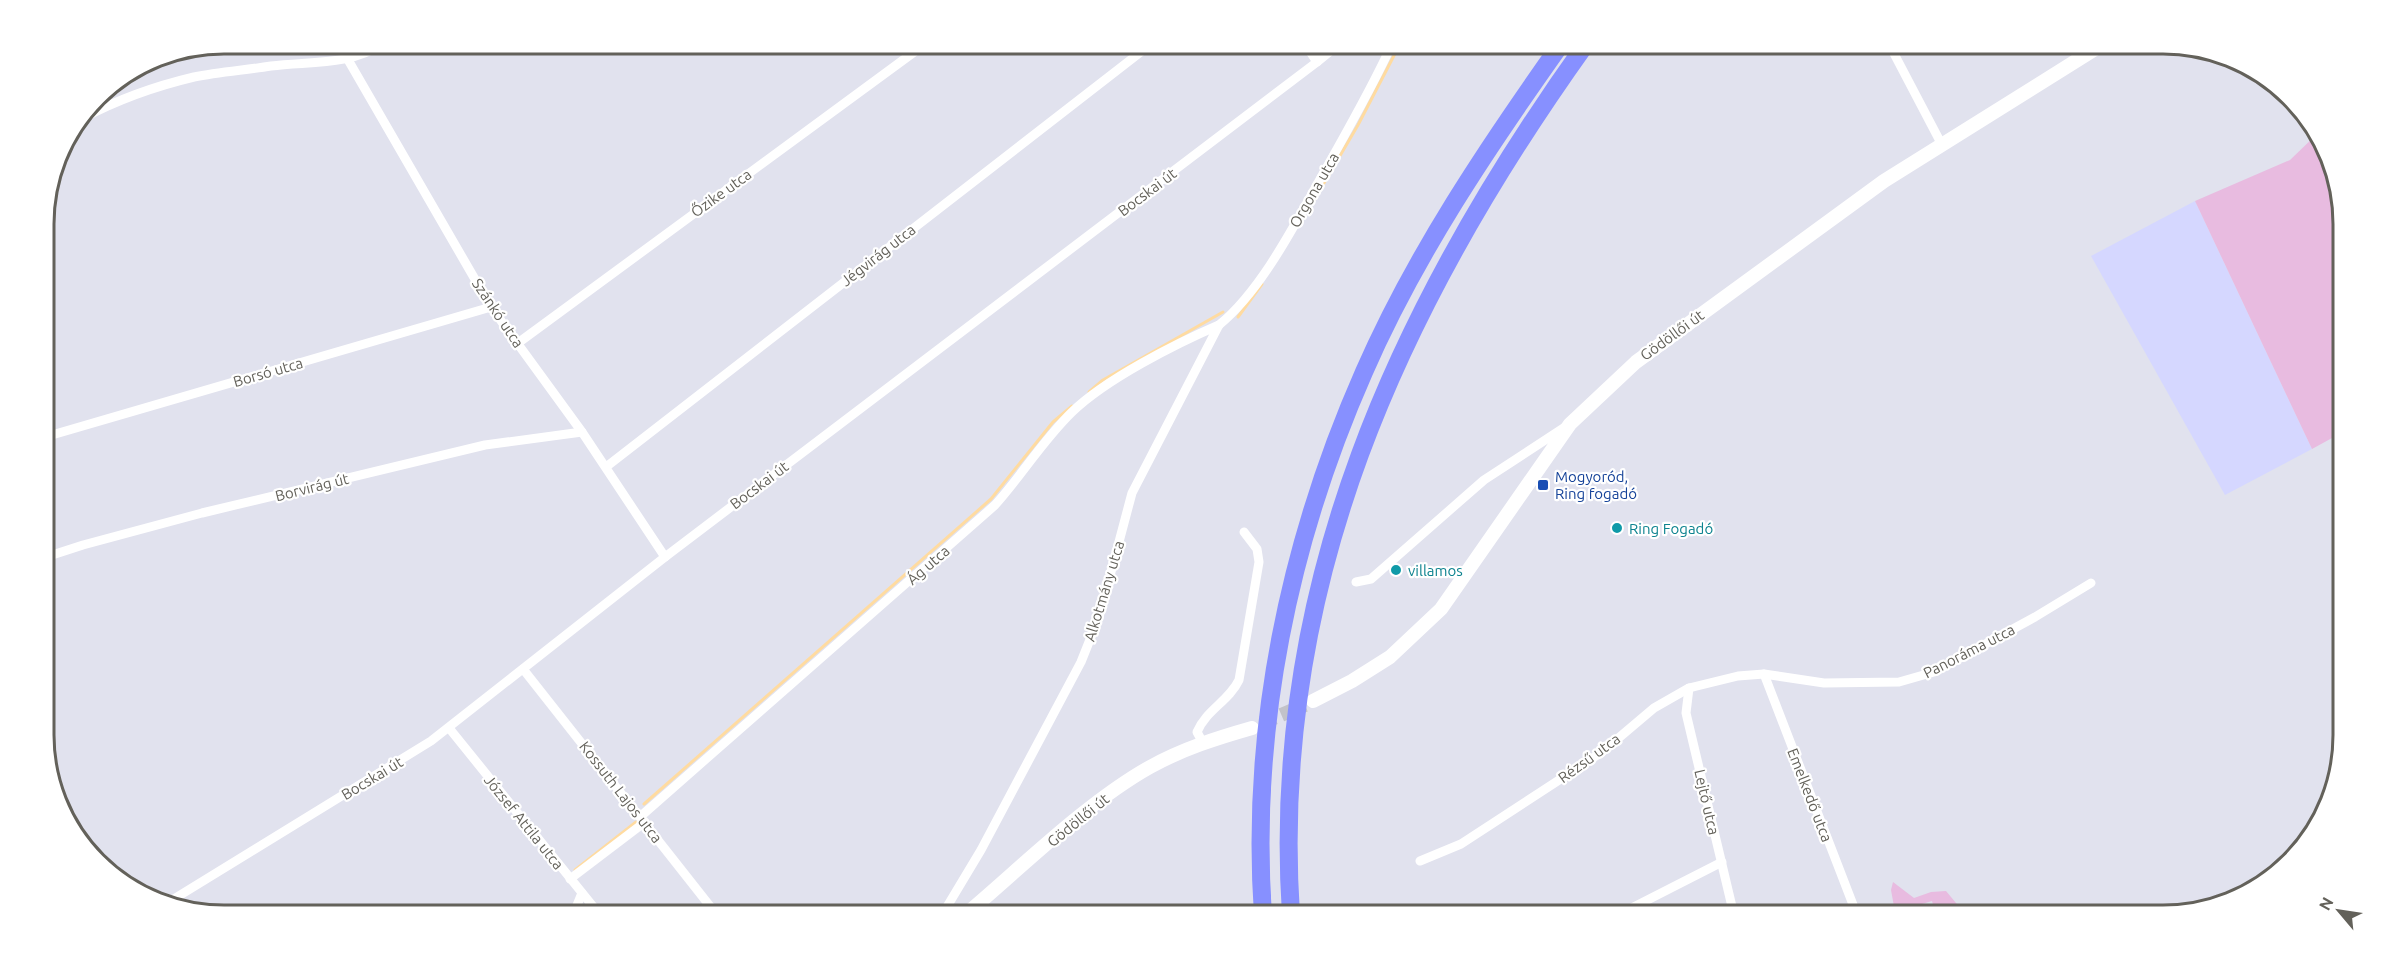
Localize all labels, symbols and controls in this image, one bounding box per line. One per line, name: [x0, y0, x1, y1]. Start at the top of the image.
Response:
street label: Orgona utca: [1286, 150, 1342, 230]
street label: Őzike utca: [688, 165, 754, 221]
street label: Bocskai út: [1114, 165, 1180, 219]
street label: Jégvirág utca: [837, 221, 919, 289]
street label: Szánkó utca: [469, 275, 527, 351]
street label: Gödöllői út: [1637, 306, 1707, 364]
street label: Borsó utca: [231, 354, 305, 390]
street label: Bocskai út: [726, 458, 792, 512]
place label: Mogyoród, Ring fogadó: [1555, 468, 1637, 502]
street label: Borvirág út: [273, 470, 351, 504]
marker: Mogyoród, Ring fogadó: [1536, 478, 1550, 492]
place label: Ring Fogadó: [1629, 520, 1713, 537]
marker: Ring Fogadó: [1610, 521, 1624, 535]
street label: Alkotmány utca: [1081, 539, 1127, 643]
street label: Ág utca: [903, 542, 953, 588]
place label: villamos: [1408, 562, 1463, 579]
marker: villamos: [1389, 563, 1403, 577]
street label: Panoráma utca: [1920, 621, 2018, 681]
street label: Rézsű utca: [1555, 730, 1623, 786]
street label: Kossuth Lajos utca: [576, 738, 666, 846]
street label: Emelkedő utca: [1784, 746, 1836, 844]
street label: Bocskai út: [338, 753, 406, 803]
street label: Lejtő utca: [1691, 768, 1723, 836]
street label: József Attila utca: [481, 771, 567, 873]
street label: Gödöllői út: [1044, 790, 1112, 850]
north arrow: [2309, 881, 2369, 941]
text: N: [2315, 894, 2337, 913]

